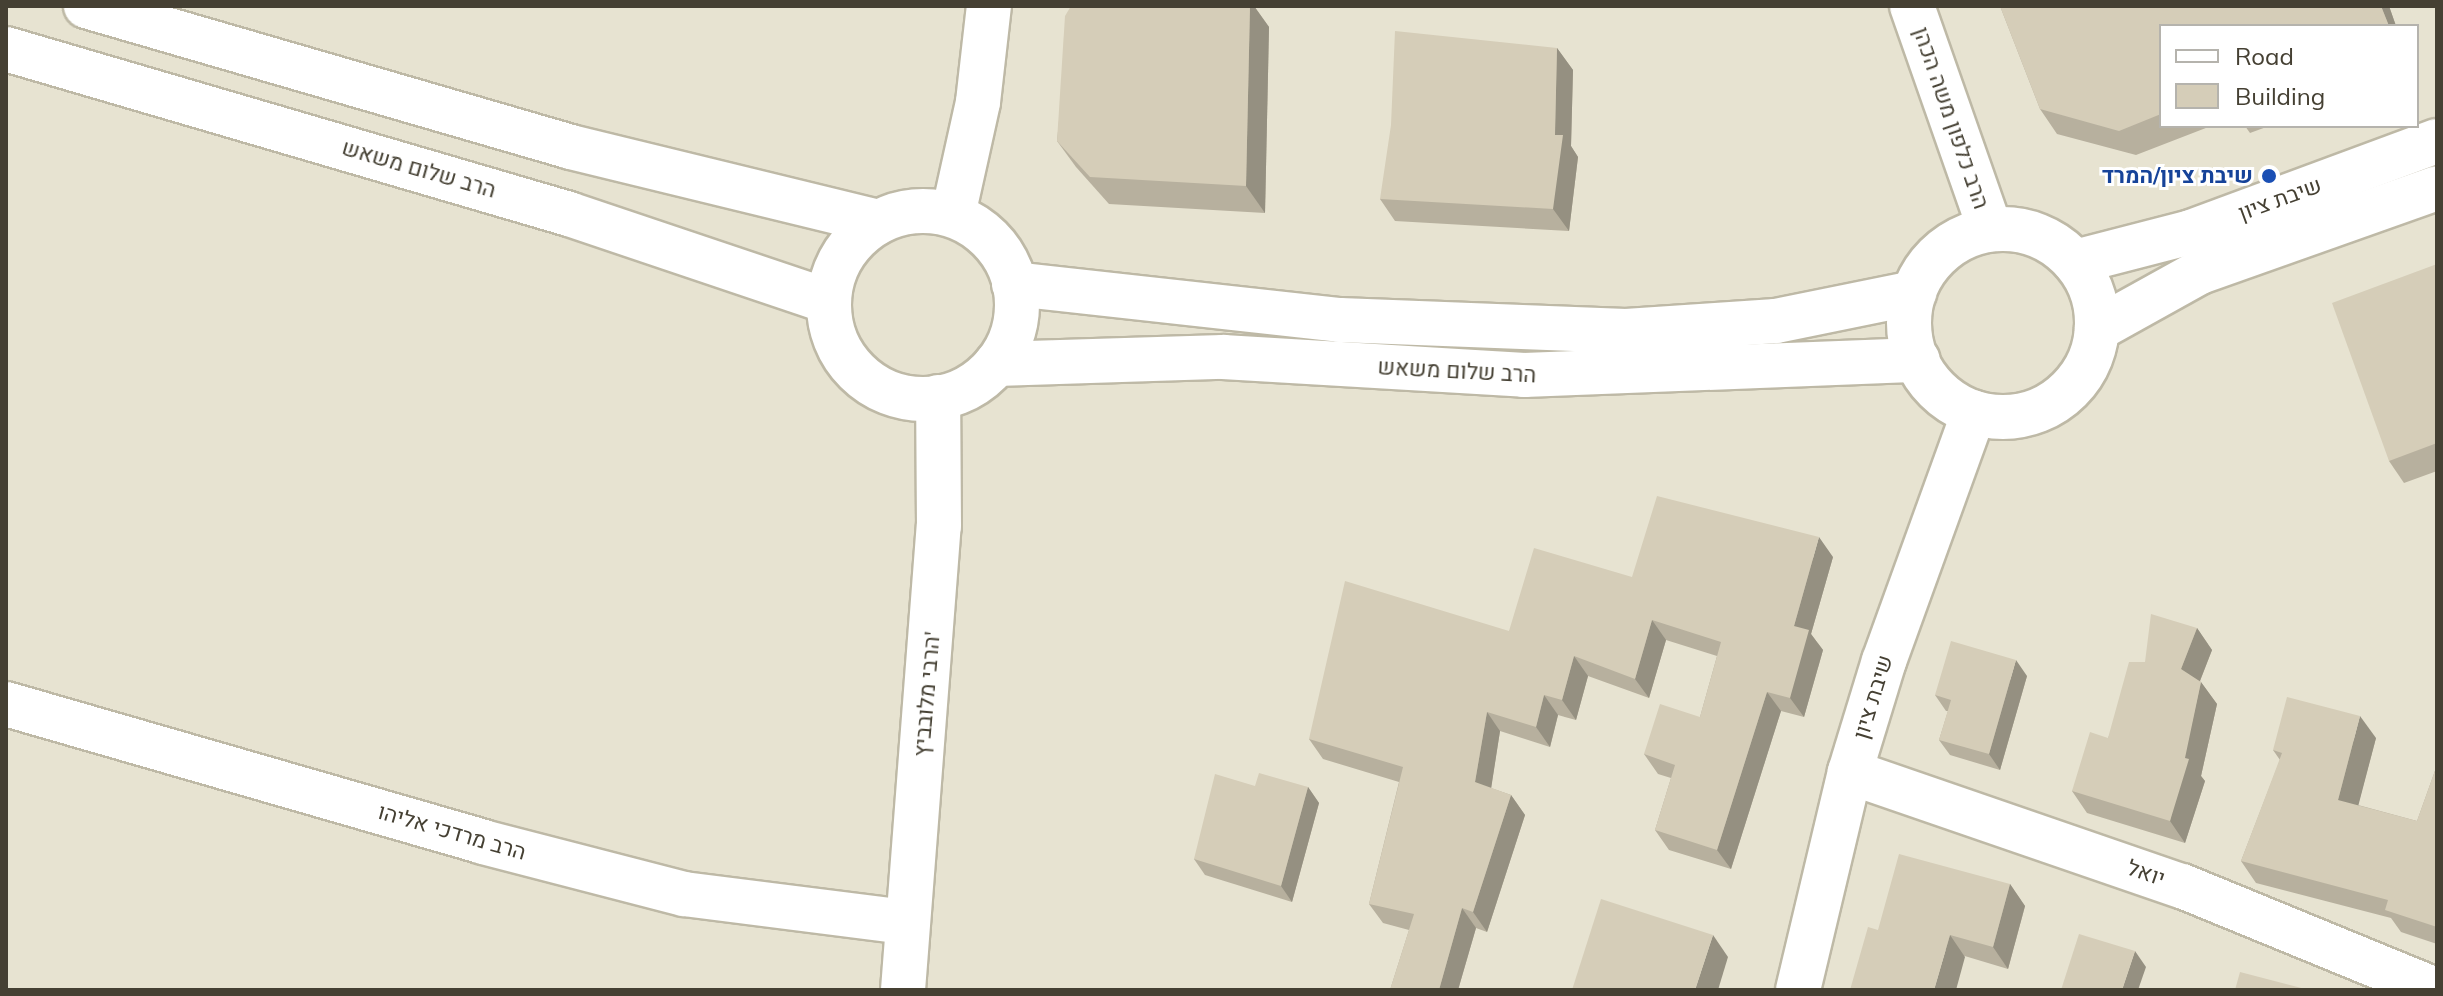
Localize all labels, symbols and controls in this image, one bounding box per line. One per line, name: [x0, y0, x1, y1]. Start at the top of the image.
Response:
street label: הרב כלפון משה הכהן: [1907, 24, 1995, 212]
legend: [2159, 24, 2419, 128]
text: Road: [2235, 41, 2294, 71]
text: Building: [2235, 81, 2325, 111]
street label: הרב שלום משאש: [339, 134, 499, 204]
place label: שיבת ציון/המרד: [2102, 163, 2253, 189]
marker: שיבת ציון/המרד: [2260, 167, 2278, 185]
street label: שיבת ציון: [2235, 172, 2325, 226]
street label: הרב שלום משאש: [1377, 354, 1537, 388]
street label: הרבי מלובביץ': [908, 630, 946, 758]
street label: שיבת ציון: [1848, 652, 1898, 742]
street label: הרב מרדכי אליהו: [375, 798, 529, 866]
street label: יואל: [2123, 854, 2169, 892]

